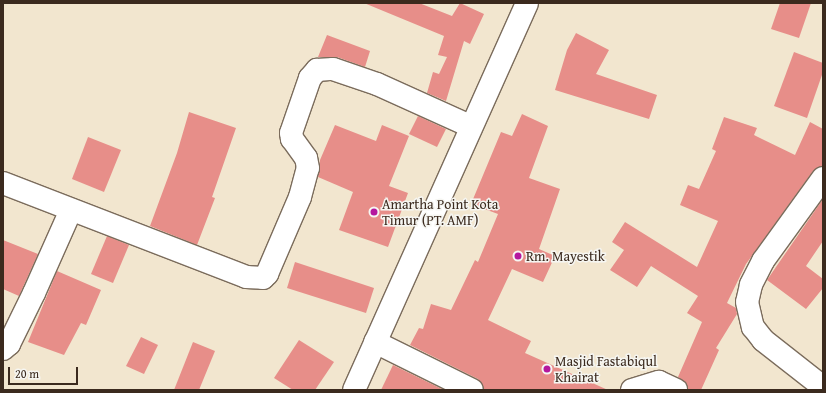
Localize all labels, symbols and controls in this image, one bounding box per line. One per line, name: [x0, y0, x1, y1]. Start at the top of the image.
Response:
place label: Amartha Point Kota Timur (PT. AMF): [382, 196, 498, 228]
marker: Amartha Point Kota Timur (PT. AMF): [369, 207, 379, 217]
place label: Rm. Mayestik: [526, 248, 605, 264]
marker: Rm. Mayestik: [513, 251, 523, 261]
place label: Masjid Fastabiqul Khairat: [555, 353, 657, 386]
scale bar: [10, 359, 80, 385]
marker: Masjid Fastabiqul Khairat: [542, 364, 552, 374]
text: 20 m: [15, 365, 39, 382]

